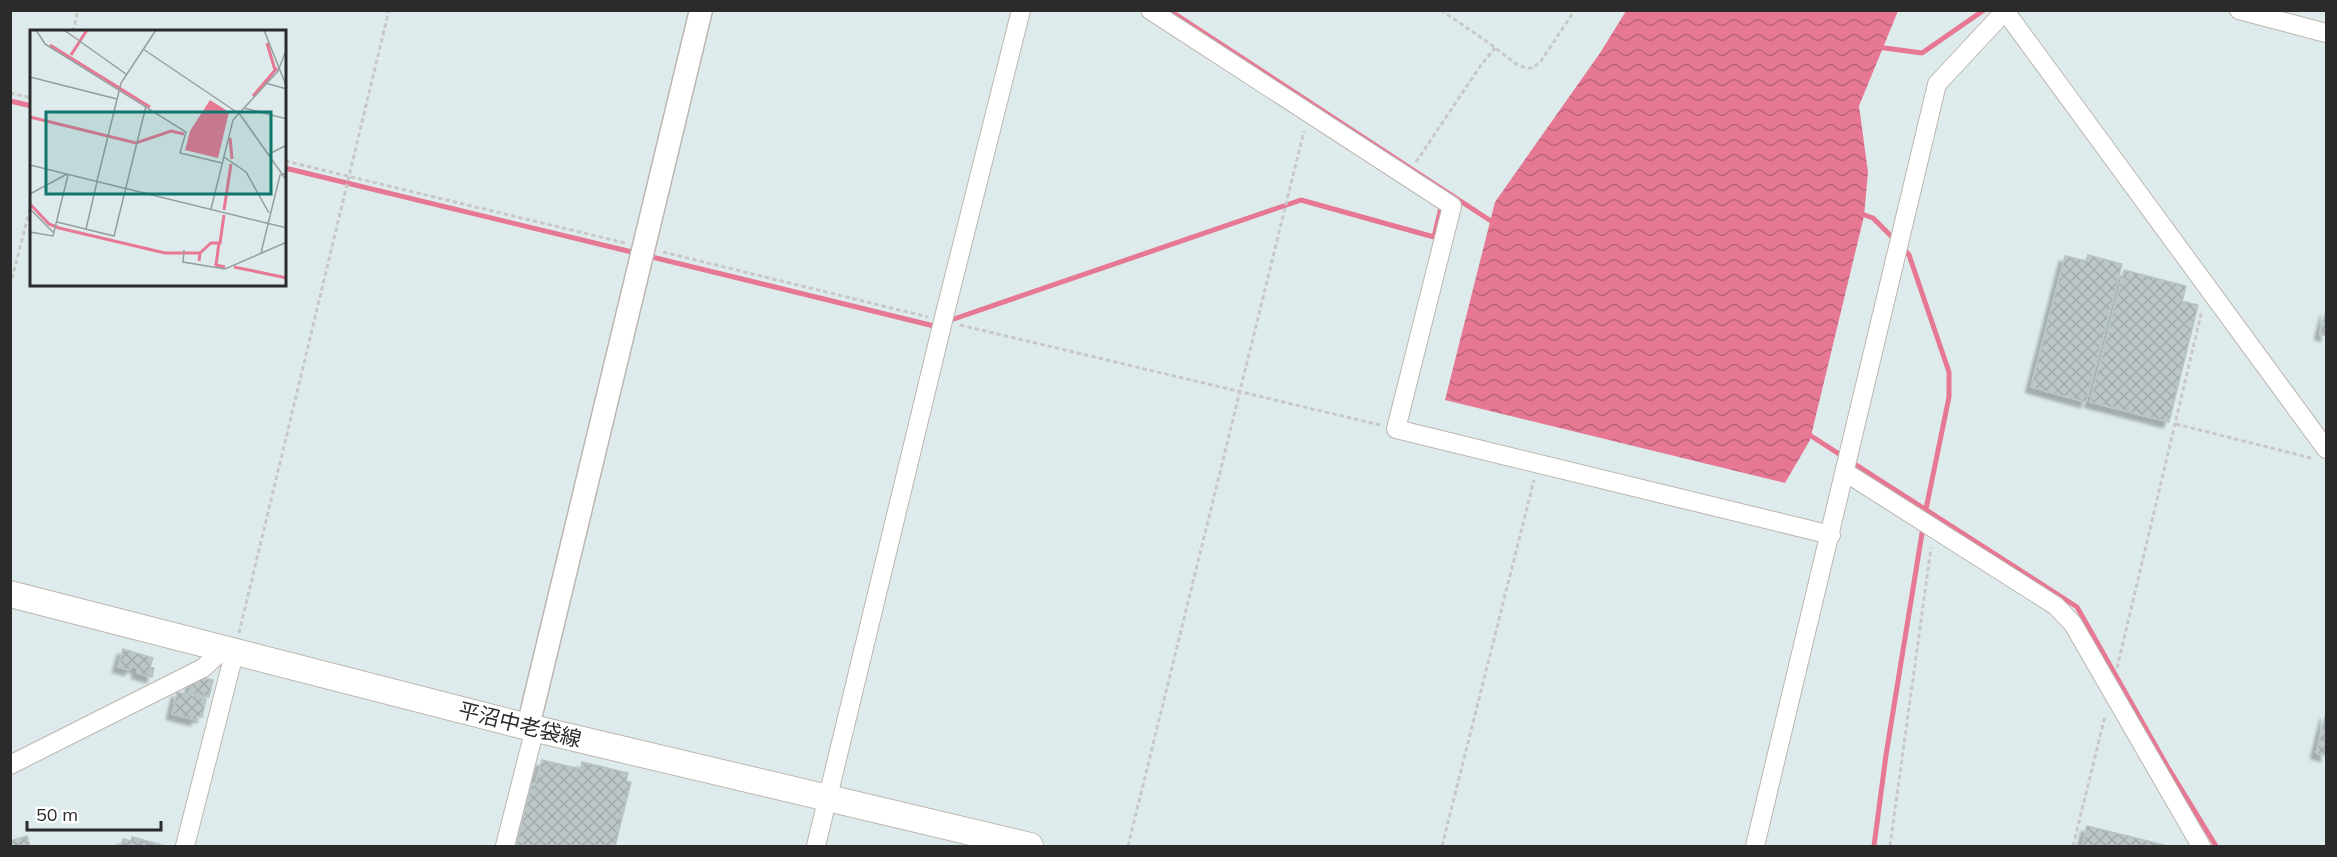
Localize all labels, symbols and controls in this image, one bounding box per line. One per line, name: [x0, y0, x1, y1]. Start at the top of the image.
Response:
inset map: [30, 30, 286, 286]
street label: 平沼中老袋線: [456, 696, 584, 752]
scale bar: [27, 794, 160, 832]
text: 50 m: [36, 803, 78, 826]

